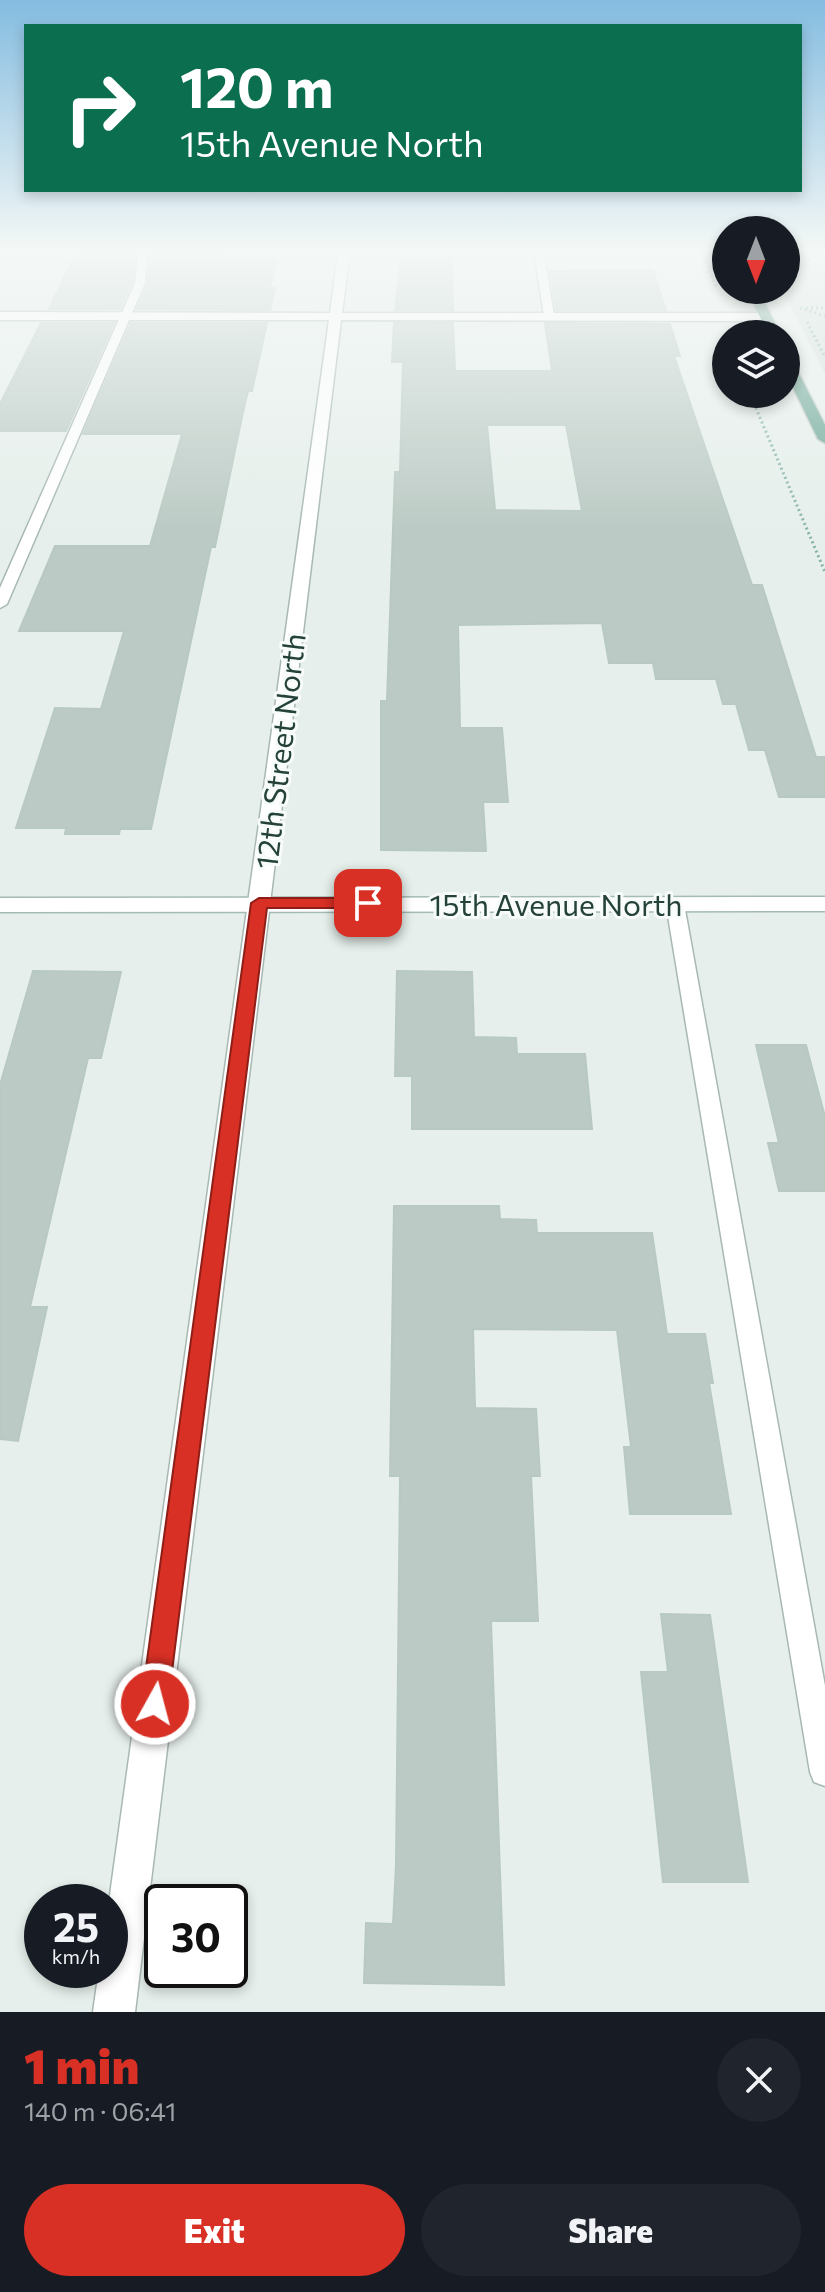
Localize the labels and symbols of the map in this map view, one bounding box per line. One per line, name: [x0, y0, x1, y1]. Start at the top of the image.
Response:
north arrow: [712, 216, 800, 304]
street label: 12th Street North: [246, 631, 312, 871]
pin: [334, 869, 402, 937]
street label: 15th Avenue North: [429, 885, 683, 922]
position arrow: [113, 1662, 197, 1746]
speed limit sign: 30: [144, 1884, 248, 1988]

